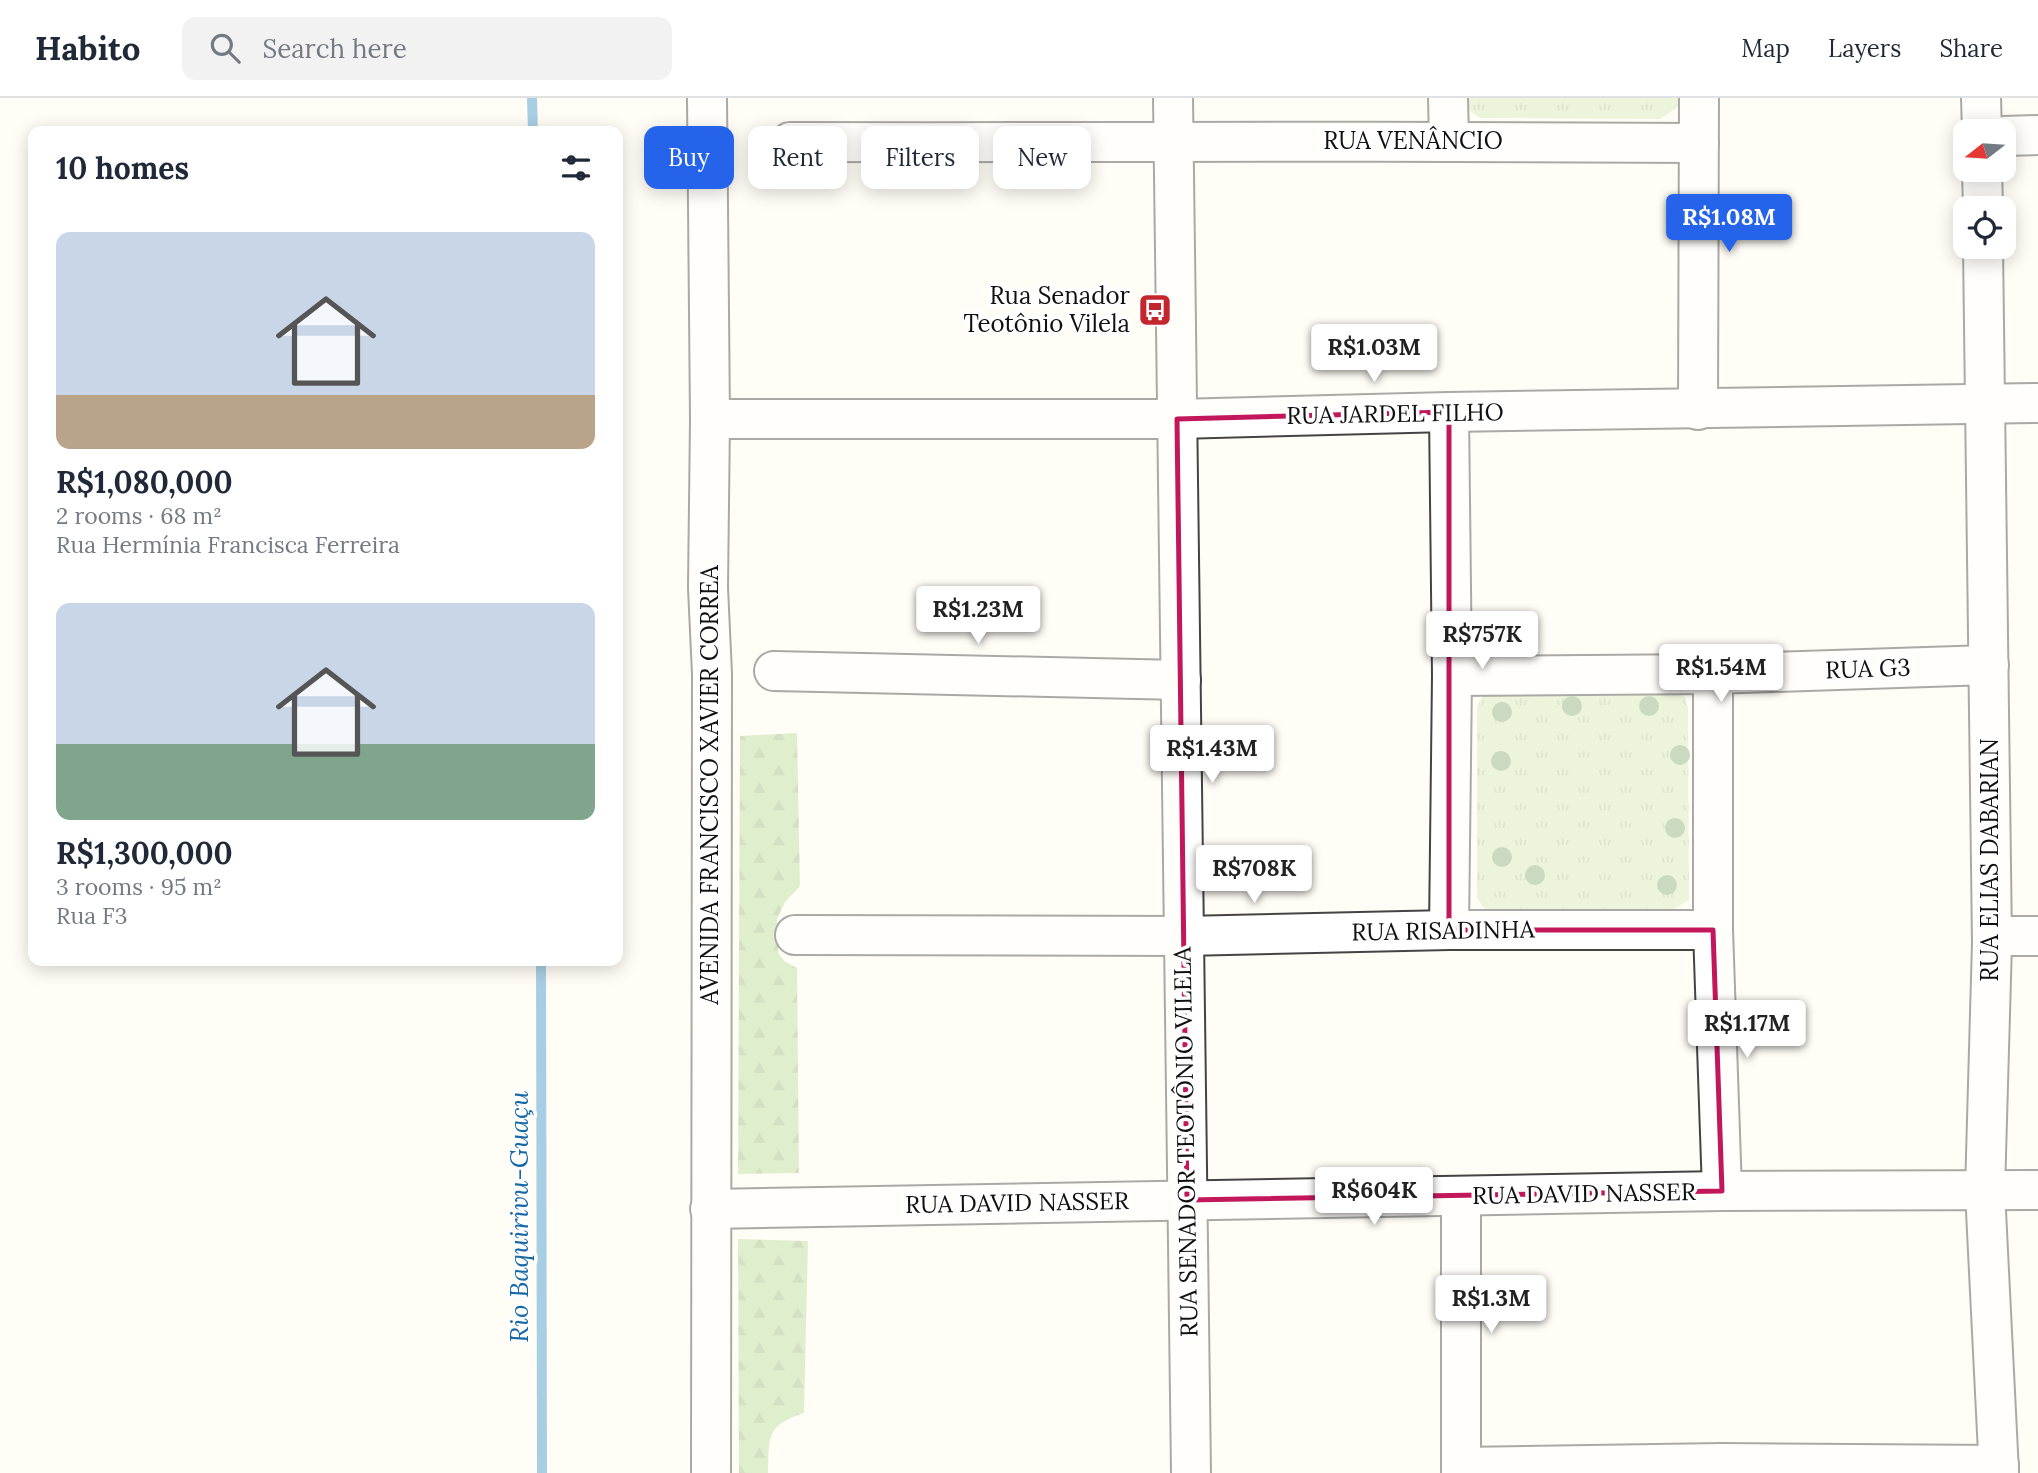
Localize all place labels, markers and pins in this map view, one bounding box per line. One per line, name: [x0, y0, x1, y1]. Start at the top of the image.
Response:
pin: R$1.08M: [1664, 194, 1794, 254]
place label: Rua Senador Teotônio Vilela: [963, 280, 1131, 339]
bus stop icon: Rua Senador Teotônio Vilela: [1136, 291, 1174, 329]
pin: R$1.03M: [1309, 324, 1439, 384]
pin: R$1.23M: [913, 587, 1043, 646]
pin: R$757K: [1425, 612, 1539, 671]
pin: R$1.54M: [1656, 644, 1786, 704]
pin: R$1.43M: [1147, 726, 1277, 785]
pin: R$708K: [1197, 846, 1311, 905]
pin: R$1.17M: [1682, 1000, 1812, 1060]
pin: R$604K: [1317, 1168, 1431, 1227]
pin: R$1.3M: [1434, 1276, 1548, 1335]

